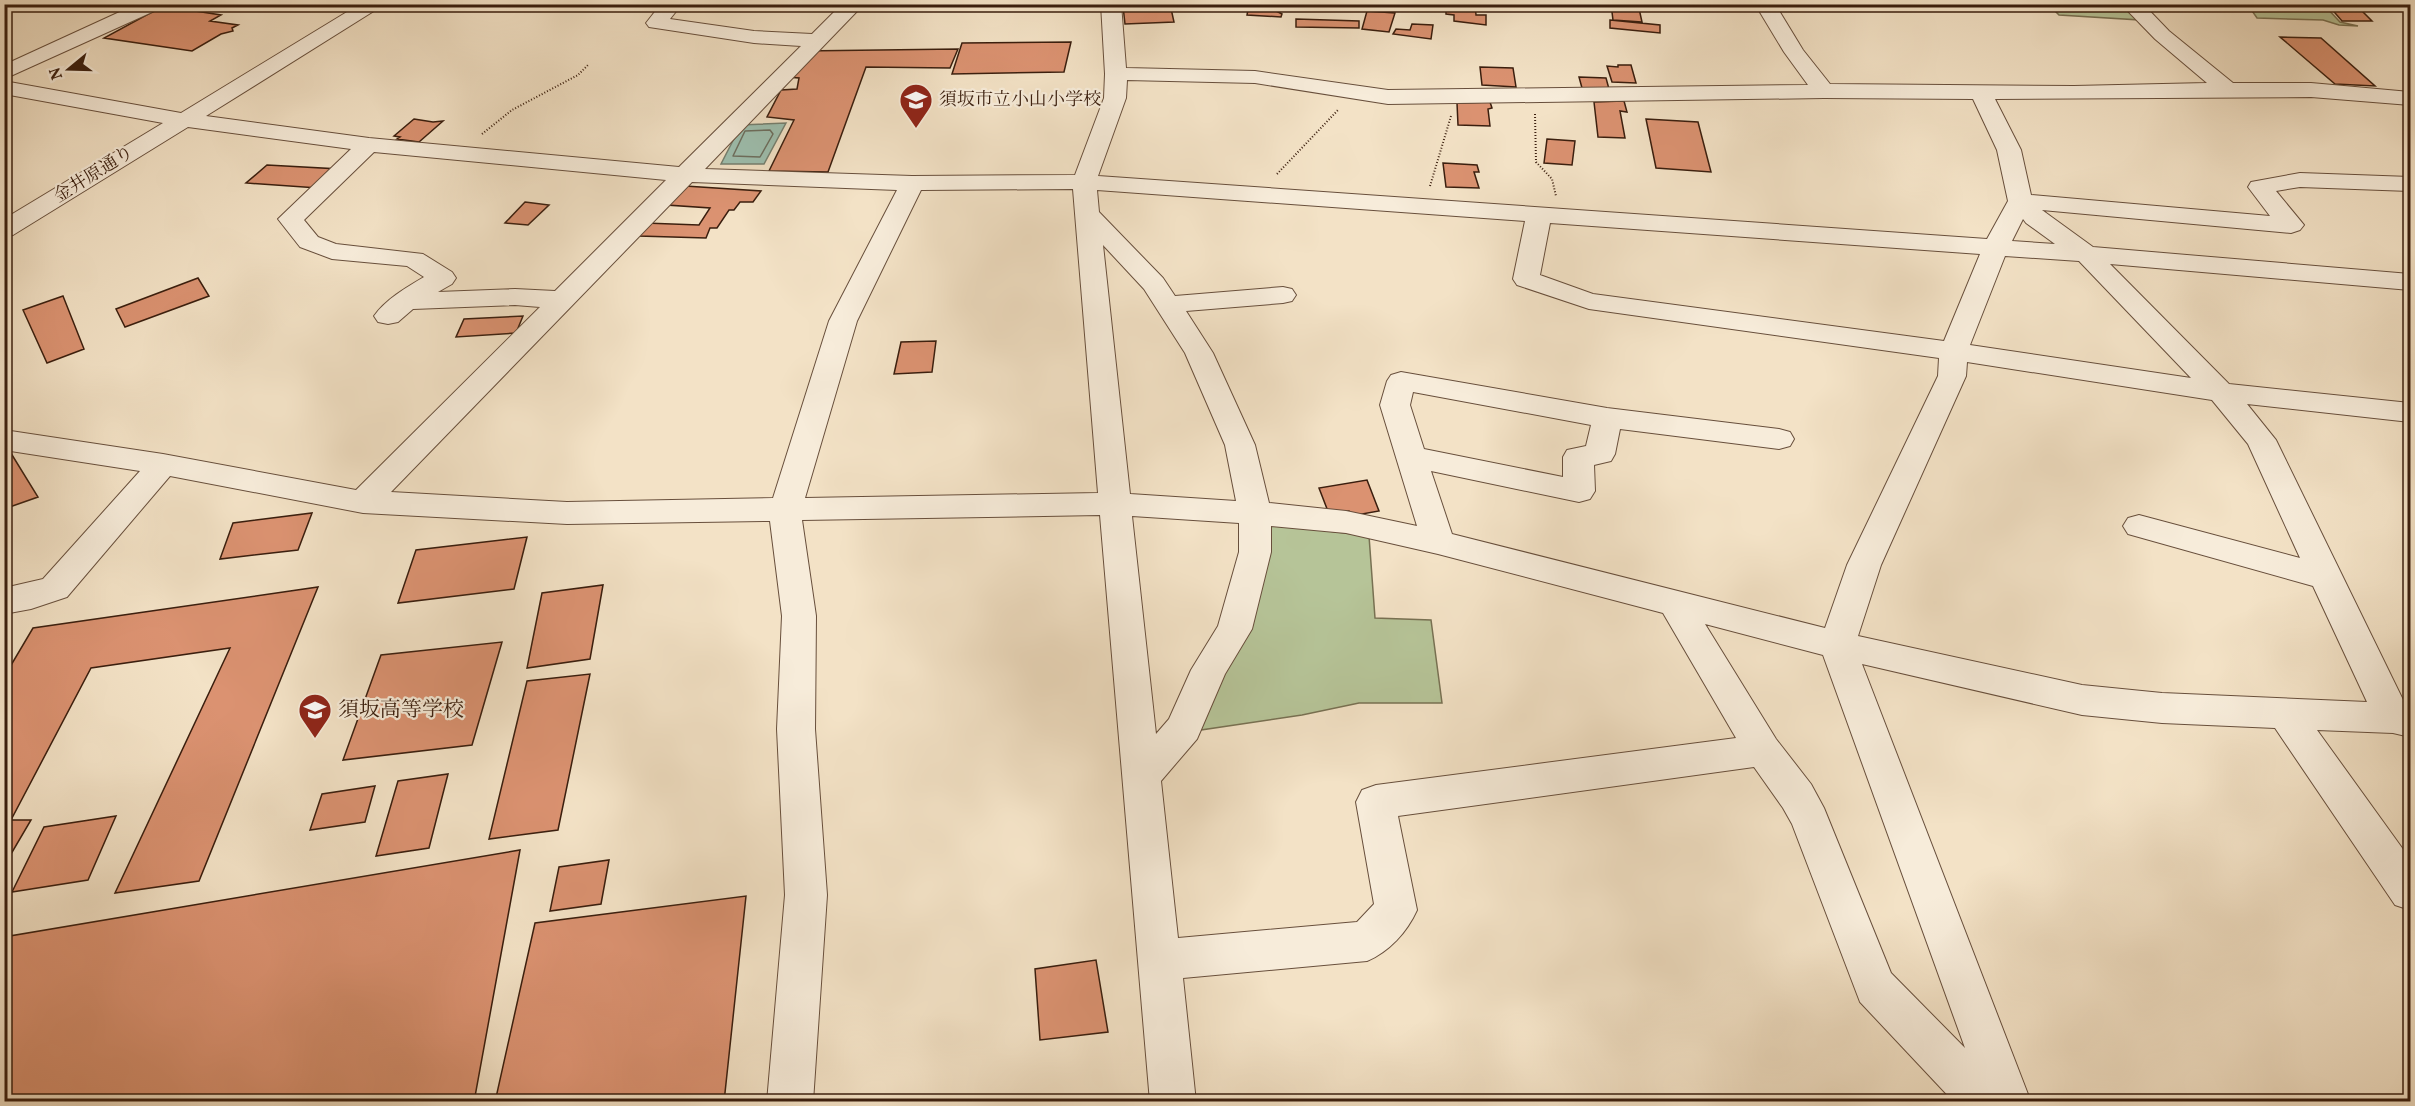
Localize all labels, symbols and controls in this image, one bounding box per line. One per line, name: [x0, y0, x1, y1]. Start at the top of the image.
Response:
north arrow: [39, 39, 99, 99]
text: N: [44, 64, 69, 82]
school or university icon: 須坂市立小山小学校: [898, 82, 934, 129]
place label: 須坂市立小山小学校: [939, 88, 1101, 113]
street label: 金井原通り: [49, 141, 139, 209]
school or university icon: 須坂高等学校: [297, 692, 333, 739]
place label: 須坂高等学校: [338, 696, 464, 725]

